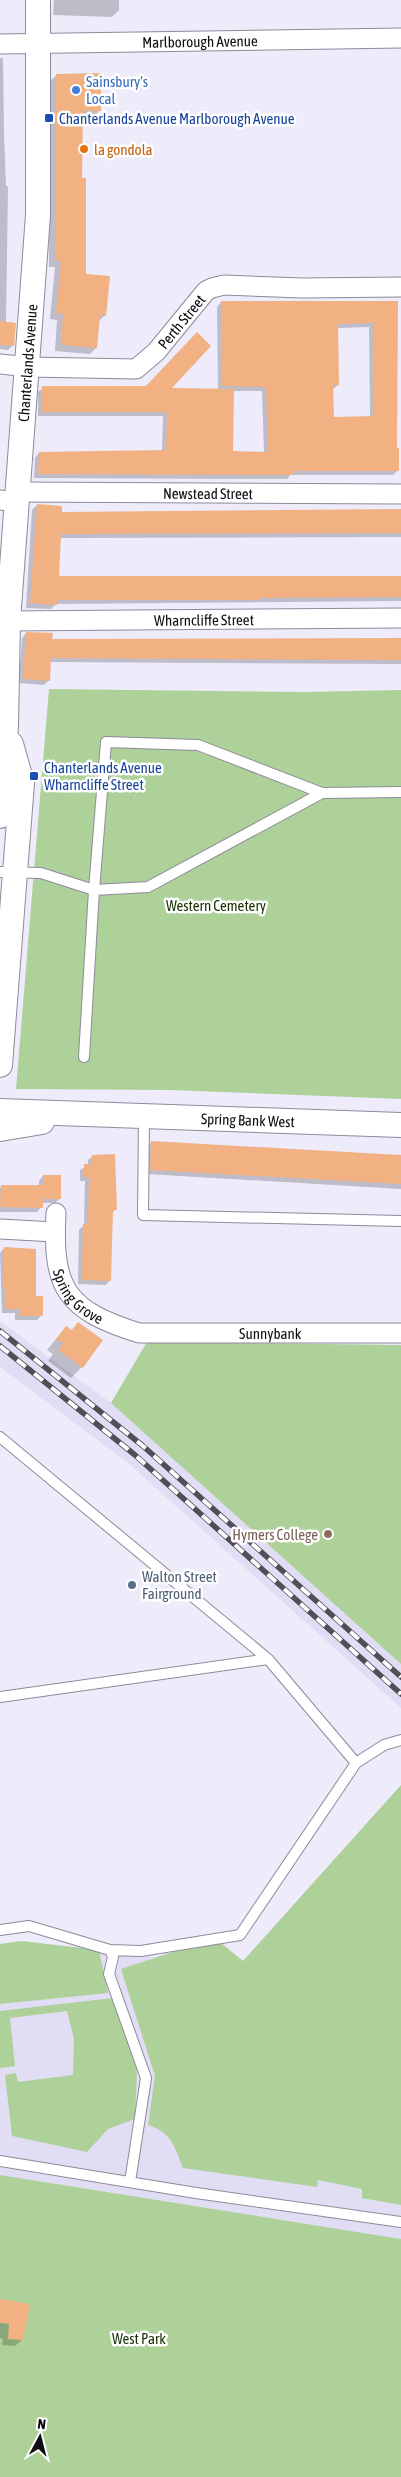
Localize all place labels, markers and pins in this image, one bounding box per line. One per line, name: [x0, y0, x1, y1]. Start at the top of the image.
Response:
place label: Sainsbury's Local: [86, 73, 148, 107]
marker: Sainsbury's Local: [70, 84, 82, 96]
place label: Chanterlands Avenue Marlborough Avenue: [59, 110, 295, 127]
marker: Chanterlands Avenue Marlborough Avenue: [43, 112, 55, 124]
place label: la gondola: [94, 141, 153, 158]
marker: la gondola: [78, 143, 90, 155]
place label: Chanterlands Avenue Wharncliffe Street: [44, 759, 162, 793]
marker: Chanterlands Avenue Wharncliffe Street: [28, 770, 40, 782]
place label: Hymers College: [232, 1526, 318, 1543]
marker: Hymers College: [322, 1528, 334, 1540]
place label: Walton Street Fairground: [142, 1568, 217, 1602]
marker: Walton Street Fairground: [126, 1579, 138, 1591]

